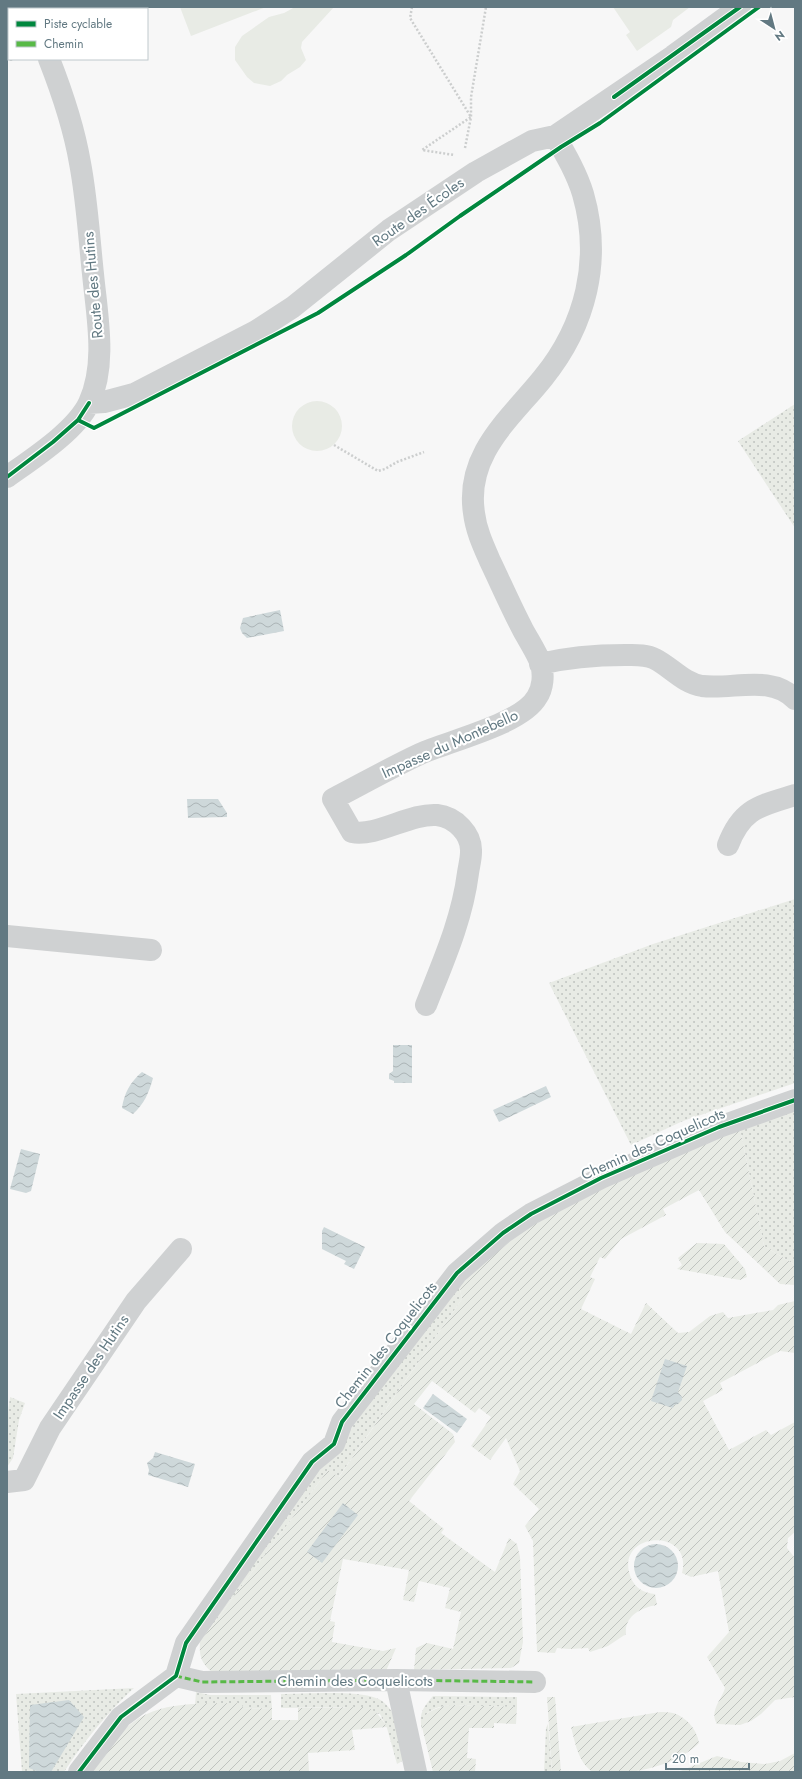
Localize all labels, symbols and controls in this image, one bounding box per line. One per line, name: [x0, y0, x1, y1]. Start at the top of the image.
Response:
legend: [8, 8, 148, 60]
north arrow: [754, 8, 794, 48]
text: Piste cyclable: [44, 15, 112, 33]
text: N: [772, 27, 788, 45]
text: Chemin: [44, 35, 83, 53]
street label: Route des Écoles: [367, 172, 469, 252]
street label: Route des Hutins: [77, 231, 109, 339]
street label: Impasse du Montebello: [378, 704, 522, 784]
street label: Chemin des Coquelicots: [577, 1102, 729, 1186]
street label: Chemin des Coquelicots: [329, 1277, 443, 1413]
street label: Impasse des Hutins: [48, 1310, 134, 1424]
street label: Chemin des Coquelicots: [277, 1670, 433, 1692]
scale bar: [666, 1745, 749, 1771]
text: 20 m: [672, 1750, 699, 1768]

